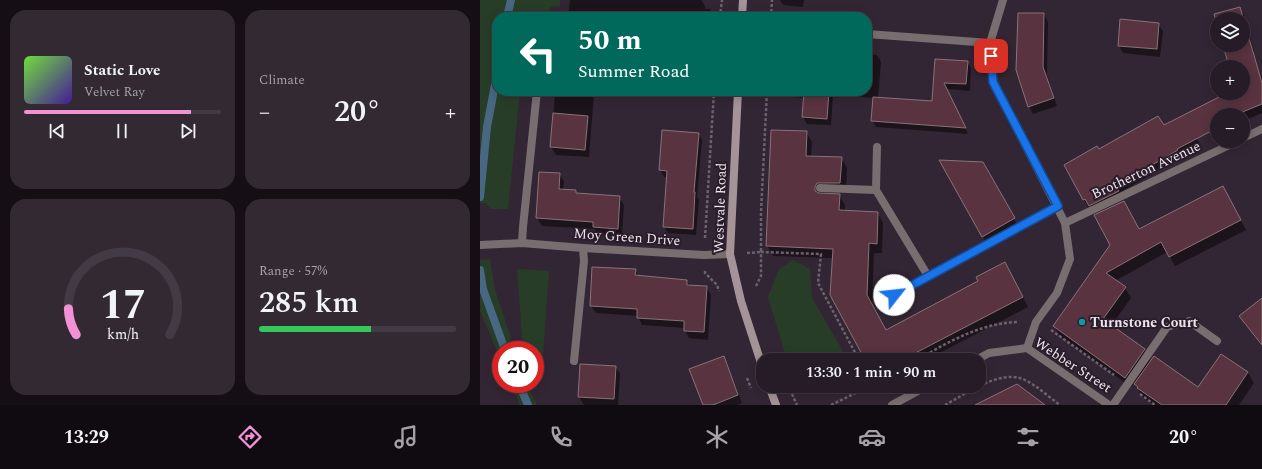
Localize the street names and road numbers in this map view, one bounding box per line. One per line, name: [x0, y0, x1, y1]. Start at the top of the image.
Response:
street label: Brotherton Avenue: [1088, 135, 1204, 204]
street label: Westvale Road: [708, 162, 732, 254]
street label: Moy Green Drive: [573, 223, 681, 251]
street label: Webber Street: [1030, 332, 1116, 398]

